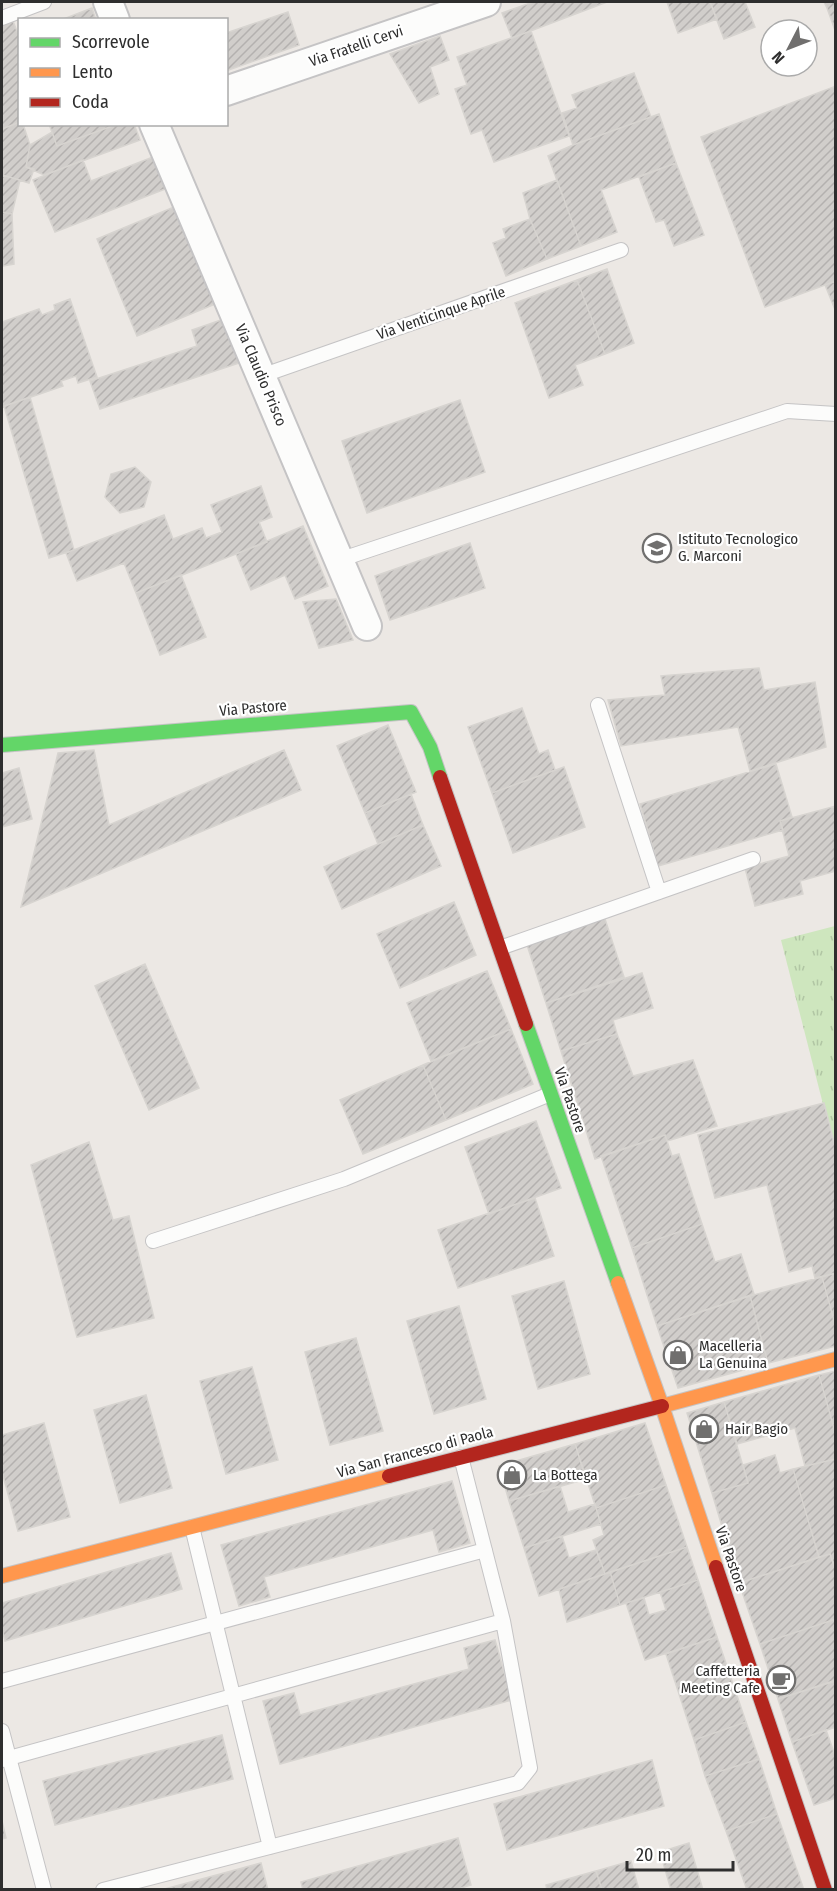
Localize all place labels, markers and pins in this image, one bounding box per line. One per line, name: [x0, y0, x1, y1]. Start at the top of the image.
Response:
place label: Istituto Tecnologico G. Marconi: [678, 530, 798, 565]
school or university icon: Istituto Tecnologico G. Marconi: [641, 532, 673, 564]
place label: Macelleria La Genuina: [699, 1337, 767, 1372]
shop icon: Macelleria La Genuina: [662, 1339, 694, 1371]
shop icon: Hair Bagio: [688, 1413, 720, 1445]
place label: Hair Bagio: [725, 1420, 788, 1438]
shop icon: La Bottega: [496, 1459, 528, 1491]
place label: La Bottega: [533, 1466, 598, 1484]
place label: Caffetteria Meeting Cafe: [681, 1662, 760, 1697]
cafe icon: Caffetteria Meeting Cafe: [765, 1664, 797, 1696]

